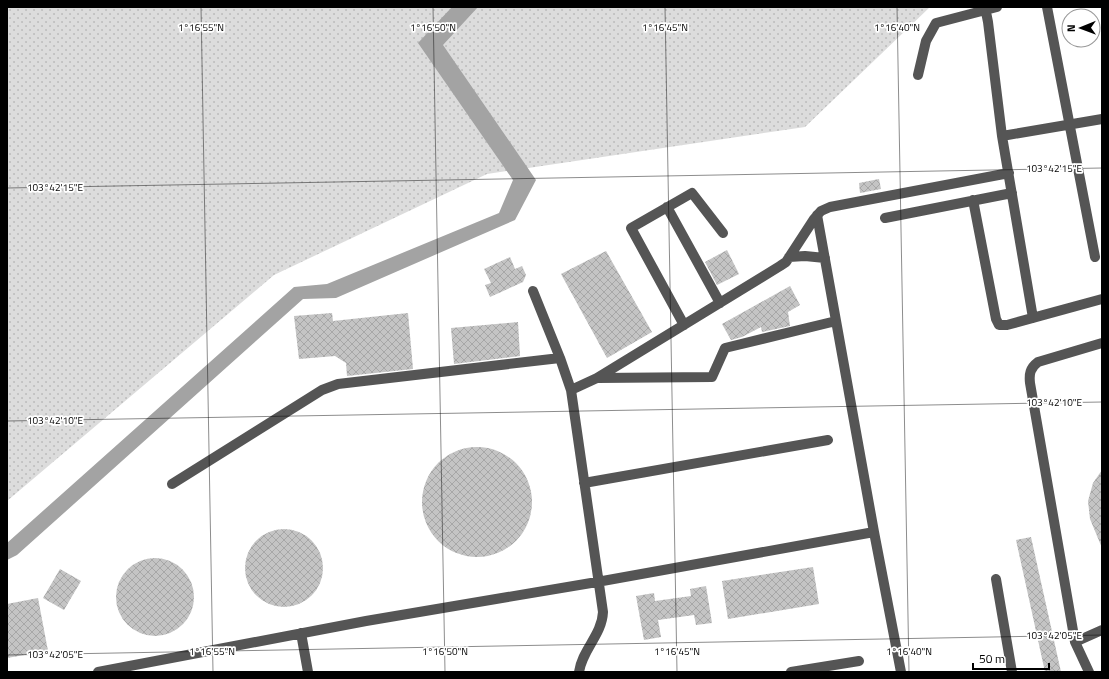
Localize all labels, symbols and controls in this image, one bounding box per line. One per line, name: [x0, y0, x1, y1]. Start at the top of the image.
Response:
north arrow: [1061, 8, 1101, 48]
text: 1°16'55"N: [178, 20, 224, 35]
text: 1°16'50"N: [410, 20, 456, 35]
text: 1°16'45"N: [642, 20, 688, 35]
text: 1°16'40"N: [874, 20, 920, 35]
text: N: [1063, 24, 1079, 32]
text: 103°42'15"E: [1026, 161, 1083, 176]
text: 103°42'15"E: [27, 180, 84, 195]
text: 103°42'10"E: [1026, 395, 1083, 410]
text: 103°42'10"E: [27, 413, 84, 428]
text: 103°42'05"E: [1026, 628, 1083, 643]
text: 1°16'55"N: [189, 644, 235, 659]
text: 1°16'50"N: [422, 644, 468, 659]
text: 1°16'45"N: [654, 644, 700, 659]
text: 1°16'40"N: [886, 644, 932, 659]
scale bar: [973, 645, 1049, 671]
text: 103°42'05"E: [27, 647, 84, 662]
text: 50 m: [979, 649, 1005, 668]

